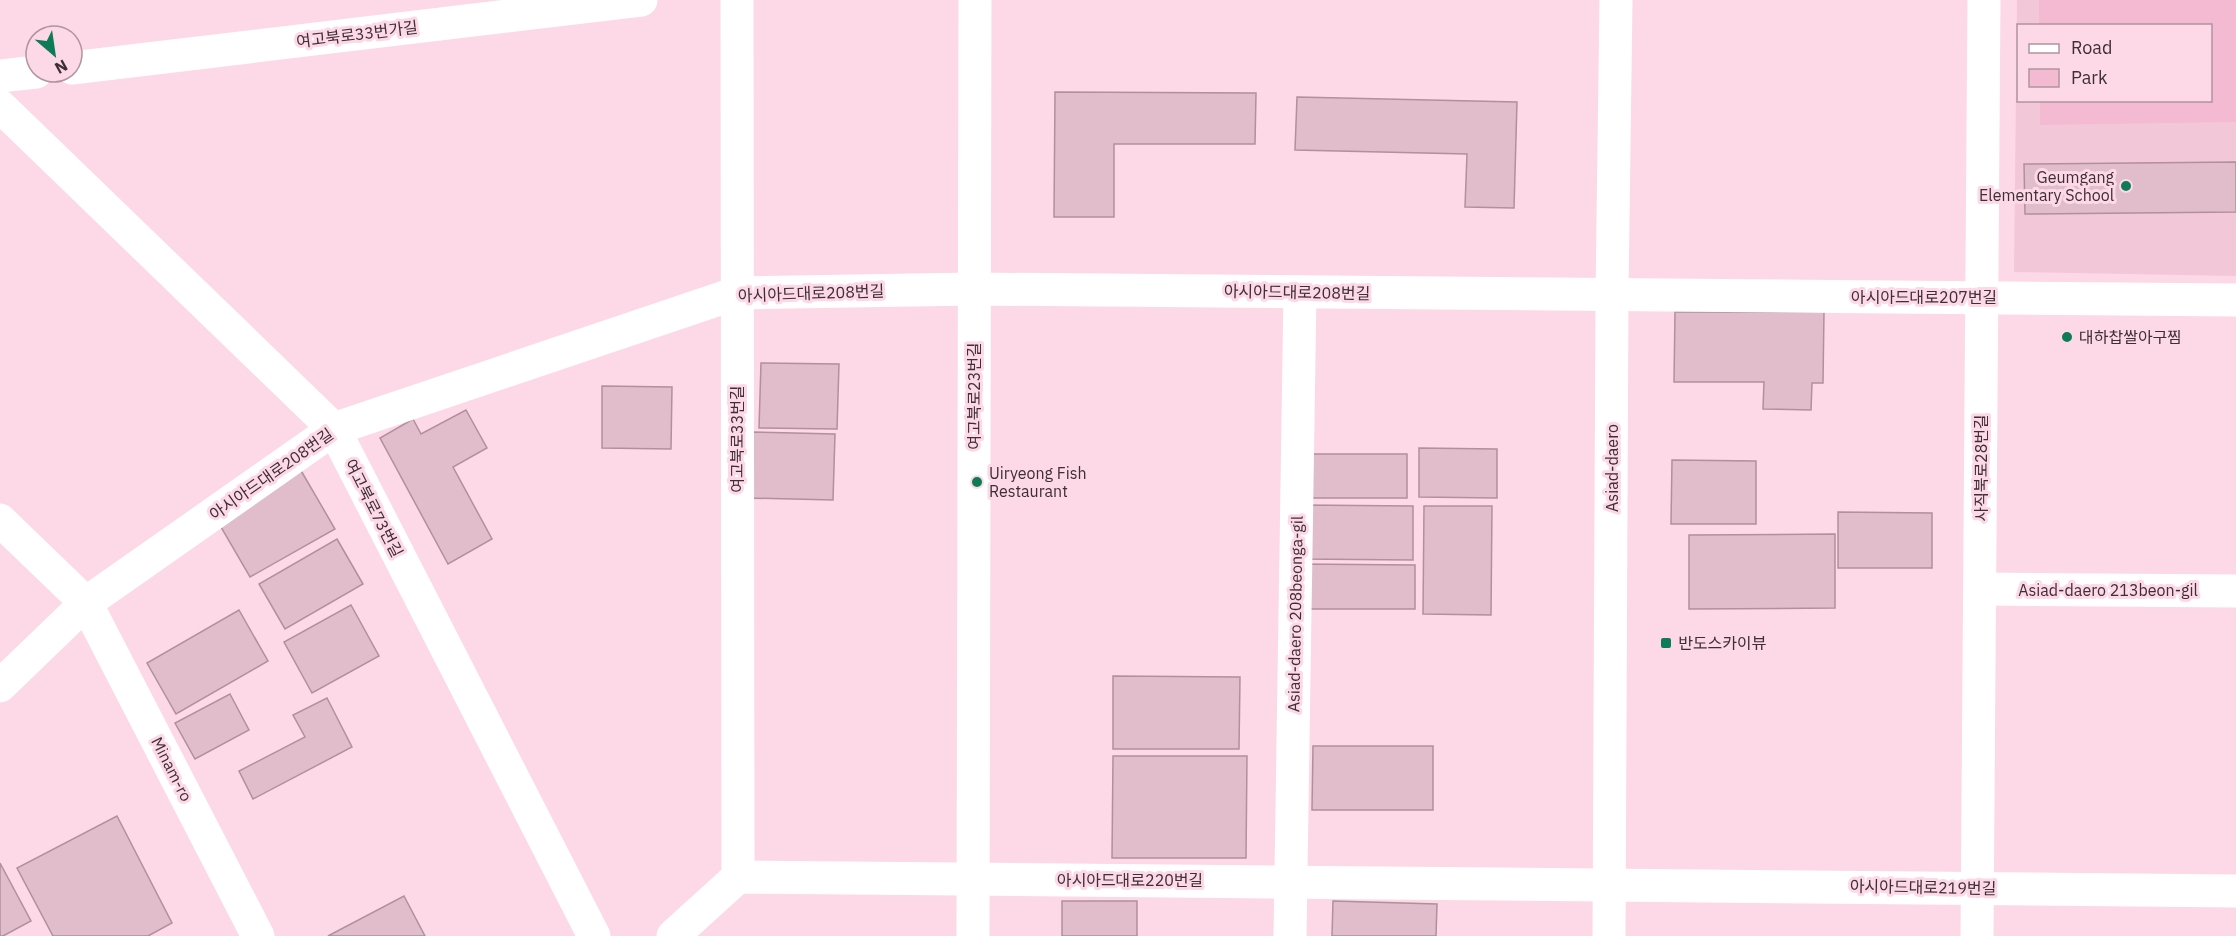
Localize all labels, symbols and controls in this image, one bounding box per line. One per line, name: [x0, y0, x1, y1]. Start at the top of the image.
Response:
street label: 여고북로33번가길: [295, 17, 419, 51]
north arrow: [24, 24, 84, 84]
legend: [2017, 24, 2212, 102]
text: Road: [2071, 36, 2112, 59]
text: N: [51, 56, 71, 79]
text: Park: [2071, 66, 2108, 89]
place label: Geumgang Elementary School: [1979, 167, 2115, 205]
marker: Geumgang Elementary School: [2119, 179, 2133, 193]
street label: 아시아드대로208번길: [737, 280, 885, 306]
street label: 아시아드대로208번길: [1224, 281, 1370, 303]
street label: 아시아드대로207번길: [1851, 287, 1997, 307]
place label: 대하찹쌀아구찜: [2079, 327, 2182, 347]
marker: 대하찹쌀아구찜: [2060, 330, 2074, 344]
street label: 여고북로23번길: [964, 342, 984, 450]
street label: 여고북로33번길: [727, 385, 747, 493]
street label: 사직북로28번길: [1971, 414, 1991, 522]
street label: 아시아드대로208번길: [205, 424, 337, 524]
street label: Asiad-daero: [1602, 424, 1622, 512]
street label: 여고북로73번길: [341, 456, 407, 560]
place label: Uiryeong Fish Restaurant: [989, 463, 1087, 501]
marker: Uiryeong Fish Restaurant: [970, 475, 984, 489]
street label: Asiad-daero 208beonga-gil: [1283, 516, 1307, 712]
street label: Asiad-daero 213beon-gil: [2018, 580, 2198, 600]
place label: 반도스카이뷰: [1678, 633, 1767, 653]
marker: 반도스카이뷰: [1659, 636, 1673, 650]
street label: Minam-ro: [147, 733, 197, 805]
street label: 아시아드대로220번길: [1057, 870, 1203, 890]
street label: 아시아드대로219번길: [1850, 876, 1996, 898]

